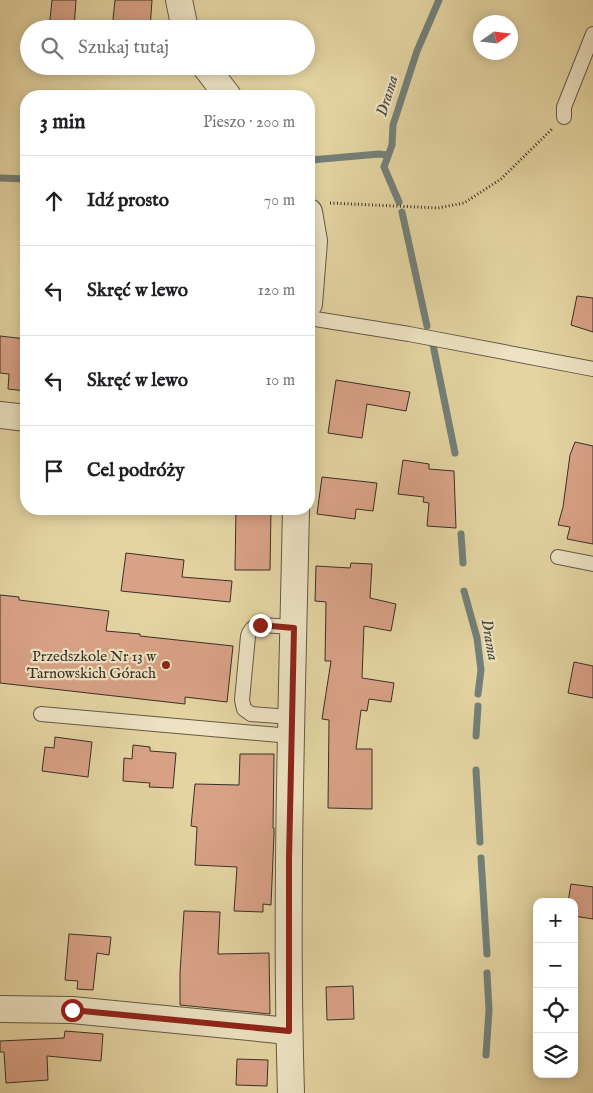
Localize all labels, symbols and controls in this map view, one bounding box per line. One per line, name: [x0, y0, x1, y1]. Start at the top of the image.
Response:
north arrow: [473, 15, 518, 60]
search box: [20, 20, 315, 75]
icon: search: [38, 34, 66, 62]
text: Szukaj tutaj: [78, 36, 169, 60]
water label: Drama: [372, 73, 404, 119]
text: 3 min: [40, 109, 85, 136]
text: Pieszo · 200 m: [203, 113, 295, 133]
icon: ahead: [40, 187, 68, 215]
text: Idź prosto: [87, 189, 169, 213]
text: 70 m: [264, 191, 295, 211]
icon: left: [40, 277, 68, 305]
text: Skręć w lewo: [87, 279, 188, 303]
text: 120 m: [258, 281, 295, 301]
icon: left: [40, 367, 68, 395]
text: Skręć w lewo: [87, 369, 188, 393]
text: 10 m: [265, 371, 295, 391]
icon: arrive: [40, 457, 68, 485]
text: Cel podróży: [87, 459, 185, 483]
route end: [249, 614, 272, 637]
water label: Drama: [476, 618, 502, 662]
place label: Przedszkole Nr 13 w Tarnowskich Górach: [27, 647, 157, 683]
marker: Przedszkole Nr 13 w Tarnowskich Górach: [160, 659, 172, 671]
map controls: [533, 898, 578, 1078]
button: +: [533, 898, 578, 943]
button: −: [533, 943, 578, 988]
button: locate: [533, 988, 578, 1033]
route start: [61, 999, 84, 1022]
button: layers: [533, 1033, 578, 1078]

